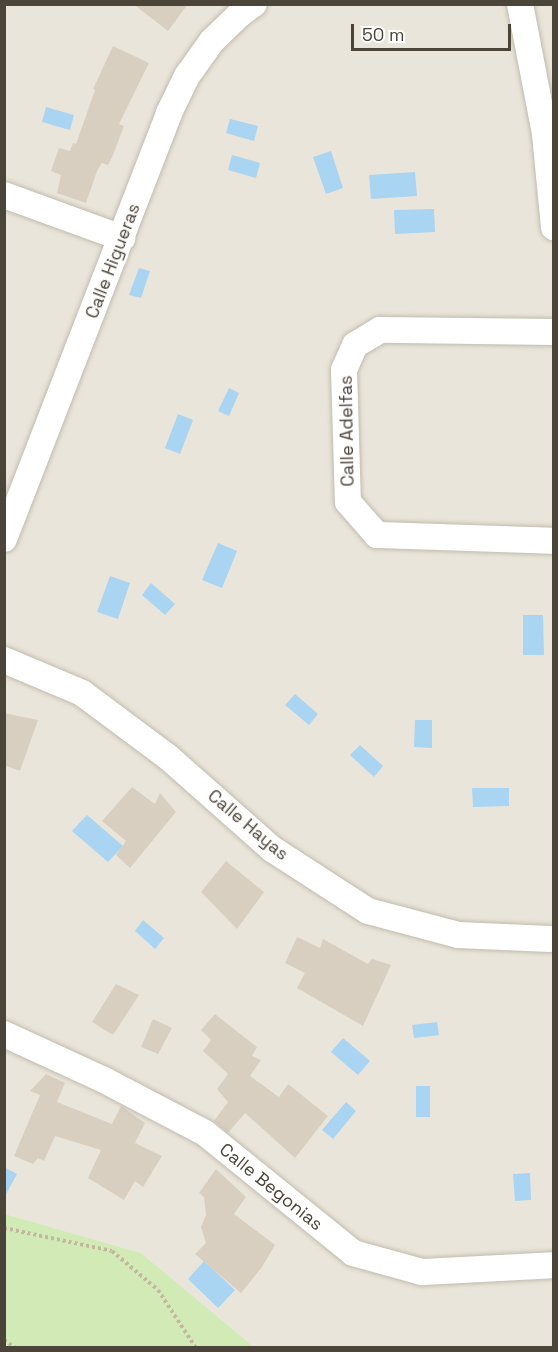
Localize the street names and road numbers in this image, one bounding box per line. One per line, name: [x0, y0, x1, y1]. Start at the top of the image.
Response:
street label: Calle Higueras: [81, 200, 145, 322]
street label: Calle Adelfas: [335, 375, 359, 487]
street label: Calle Hayas: [203, 785, 293, 865]
street label: Calle Begonias: [215, 1139, 327, 1235]

